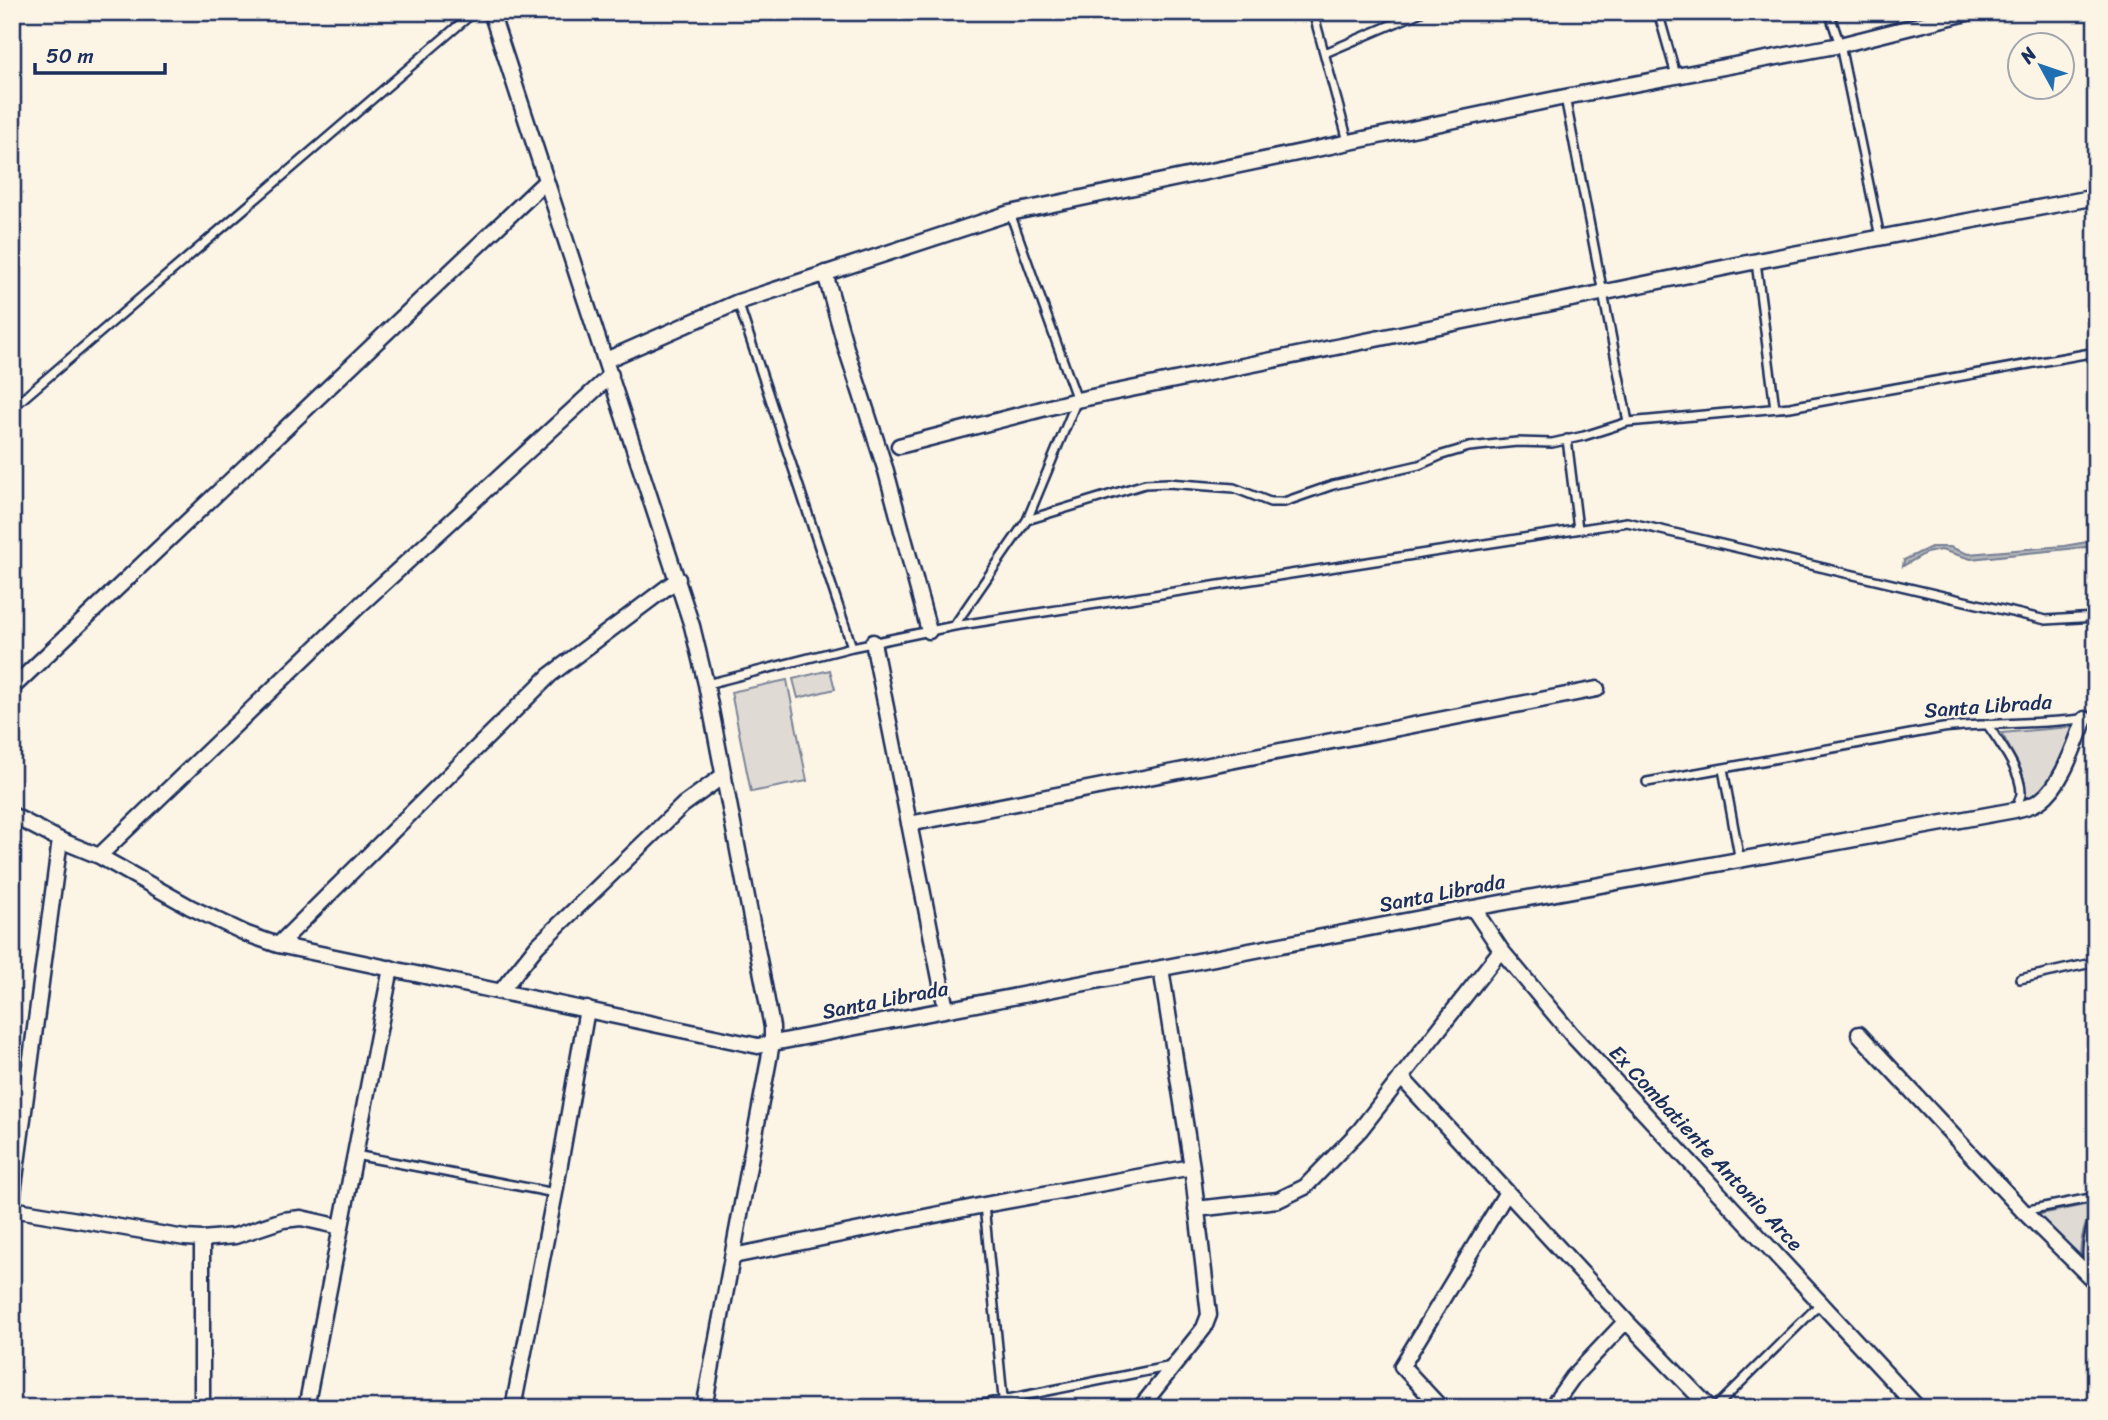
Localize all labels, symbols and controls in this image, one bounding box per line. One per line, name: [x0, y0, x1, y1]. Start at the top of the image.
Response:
scale bar: [35, 32, 164, 76]
north arrow: [2007, 32, 2076, 102]
text: 50 m: [46, 37, 94, 75]
text: N: [2011, 39, 2046, 72]
street label: Santa Librada: [1923, 683, 2053, 729]
street label: Santa Librada: [1376, 862, 1509, 924]
street label: Santa Librada: [819, 969, 952, 1031]
street label: Ex Combatiente Antonio Arce: [1599, 1035, 1813, 1261]

